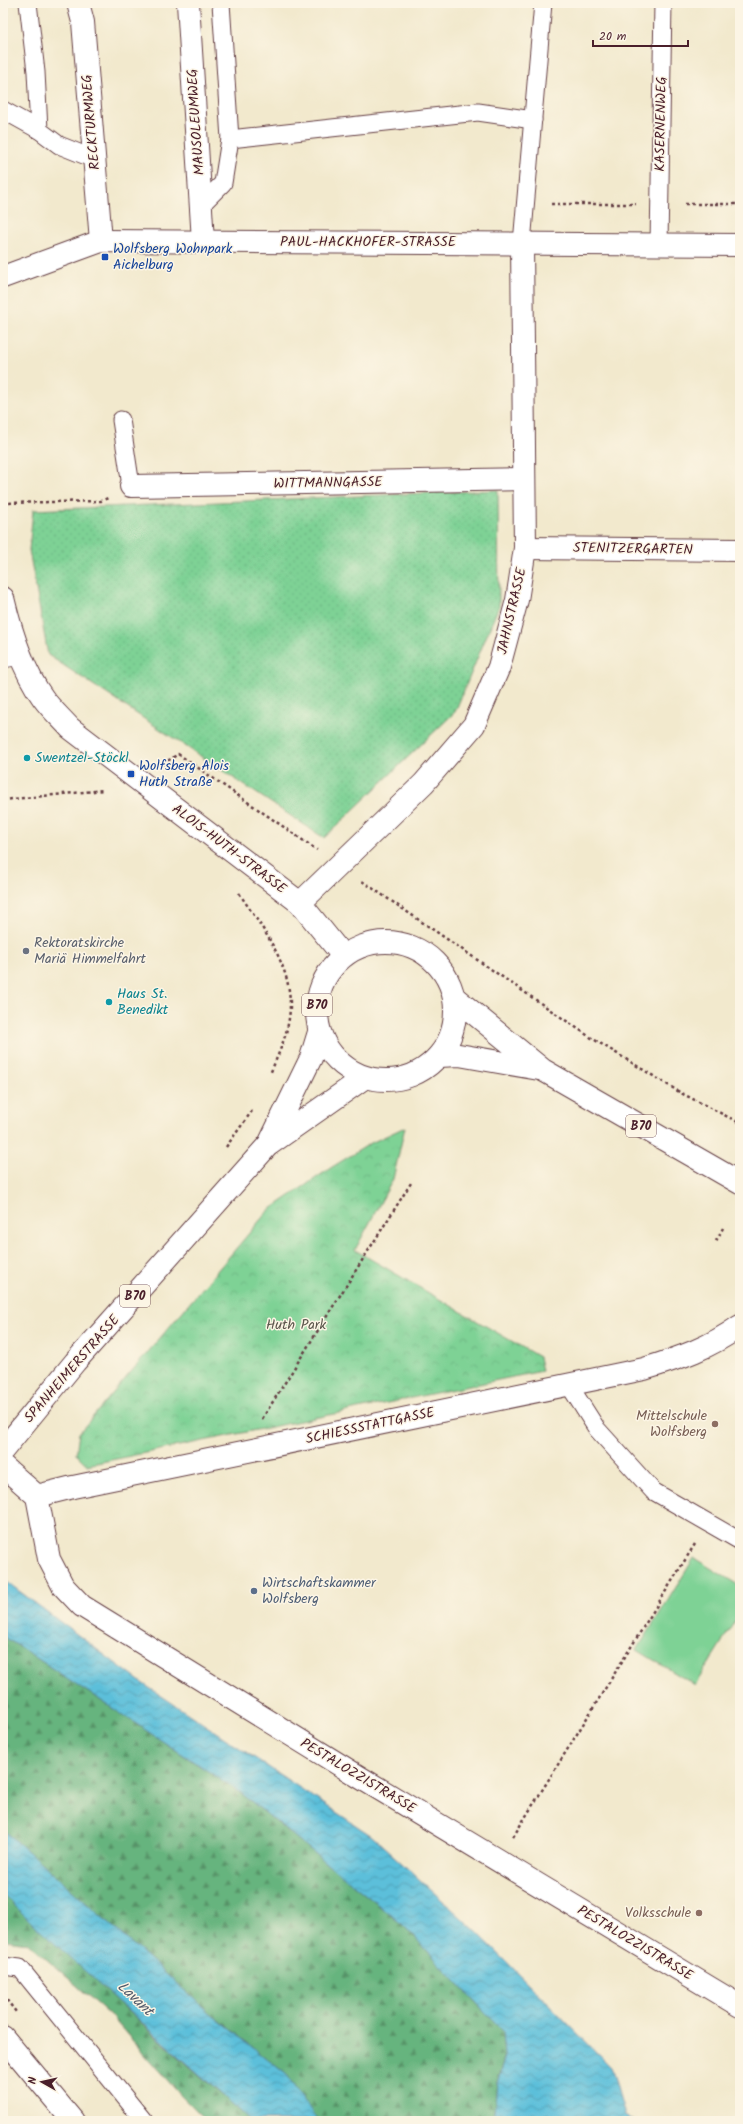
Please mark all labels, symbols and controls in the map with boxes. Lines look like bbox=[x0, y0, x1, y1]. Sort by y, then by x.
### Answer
scale bar bbox=[593, 22, 688, 48]
text: 20 m bbox=[599, 27, 627, 46]
street label: MAUSOLEUMWEG bbox=[181, 68, 211, 176]
street label: RECKTURMWEG bbox=[76, 73, 106, 171]
street label: KASERNENWEG bbox=[649, 76, 673, 172]
street label: PAUL-HACKHOFER-STRASSE bbox=[280, 231, 457, 253]
place label: Wolfsberg Wohnpark Aichelburg bbox=[113, 238, 233, 276]
marker: Wolfsberg Wohnpark Aichelburg bbox=[100, 252, 110, 262]
street label: WITTMANNGASSE bbox=[273, 471, 383, 495]
street label: STENITZERGARTEN bbox=[573, 537, 694, 561]
street label: JAHNSTRASSE bbox=[491, 565, 533, 657]
place label: Swentzel-Stöckl bbox=[35, 747, 129, 769]
marker: Swentzel-Stöckl bbox=[22, 753, 32, 763]
place label: Wolfsberg Alois Huth Straße bbox=[139, 755, 229, 793]
marker: Wolfsberg Alois Huth Straße bbox=[126, 769, 136, 779]
street label: ALOIS-HUTH-STRASSE bbox=[167, 798, 292, 900]
place label: Rektoratskirche Mariä Himmelfahrt bbox=[34, 932, 146, 970]
marker: Rektoratskirche Mariä Himmelfahrt bbox=[21, 946, 31, 956]
place label: Haus St. Benedikt bbox=[117, 983, 169, 1021]
road number: B70 bbox=[302, 994, 332, 1016]
marker: Haus St. Benedikt bbox=[104, 997, 114, 1007]
road number: B70 bbox=[626, 1115, 656, 1137]
road number: B70 bbox=[120, 1285, 150, 1307]
street label: SPANHEIMERSTRASSE bbox=[19, 1309, 126, 1428]
park label: Huth Park bbox=[266, 1314, 326, 1336]
street label: SCHIESSSTATTGASSE bbox=[304, 1401, 437, 1450]
place label: Mittelschule Wolfsberg bbox=[636, 1405, 708, 1443]
marker: Mittelschule Wolfsberg bbox=[710, 1419, 720, 1429]
place label: Wirtschaftskammer Wolfsberg bbox=[262, 1572, 377, 1610]
marker: Wirtschaftskammer Wolfsberg bbox=[249, 1586, 259, 1596]
street label: PESTALOZZISTRASSE bbox=[296, 1733, 421, 1820]
street label: PESTALOZZISTRASSE bbox=[573, 1900, 698, 1987]
place label: Volksschule bbox=[625, 1902, 692, 1924]
marker: Volksschule bbox=[694, 1908, 704, 1918]
water label: Lavant bbox=[111, 1976, 160, 2024]
north arrow bbox=[22, 2062, 62, 2102]
text: N bbox=[24, 2076, 42, 2085]

